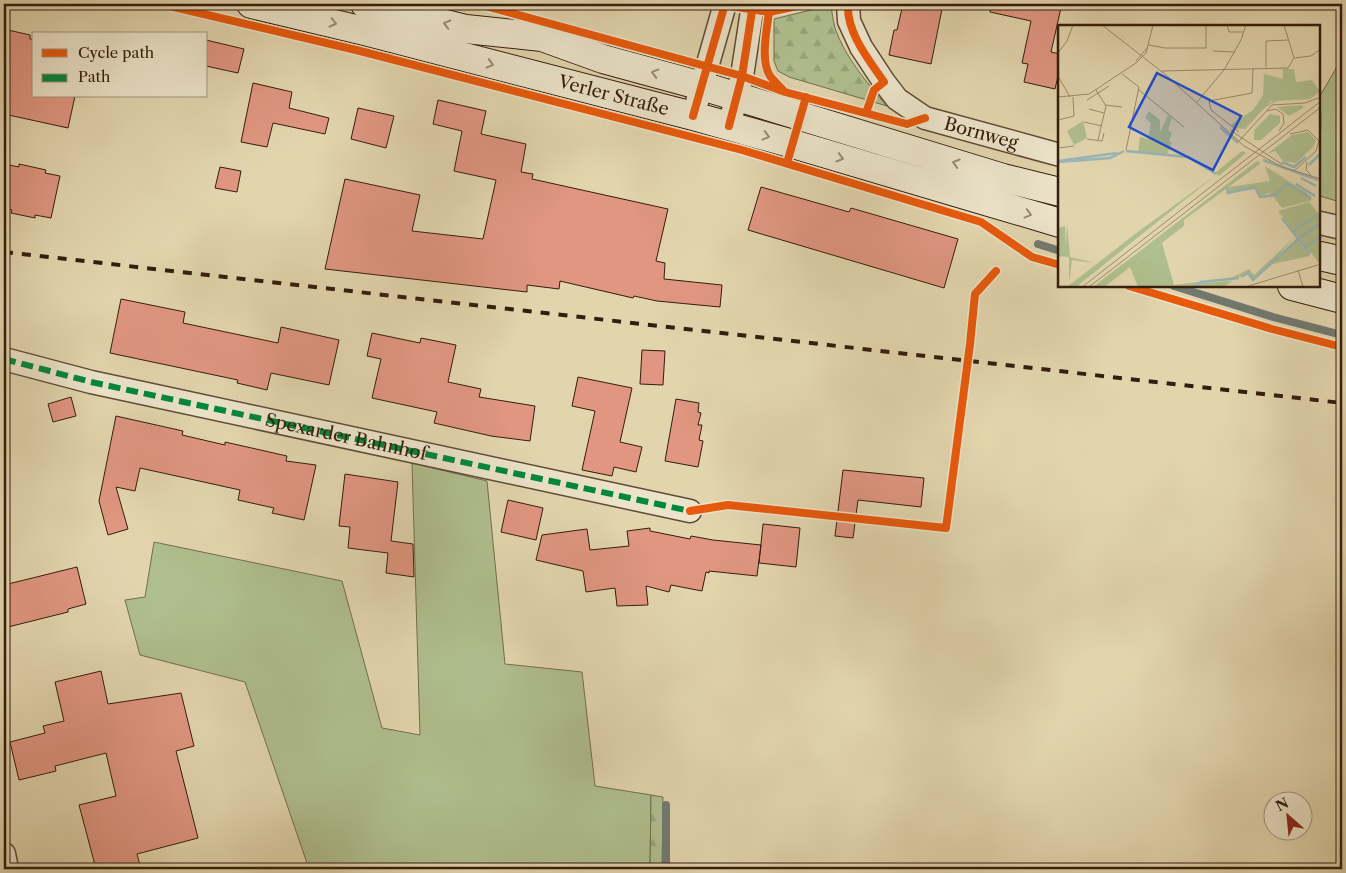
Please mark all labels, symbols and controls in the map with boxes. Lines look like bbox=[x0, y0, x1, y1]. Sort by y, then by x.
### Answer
one-way arrow bbox=[328, 17, 337, 28]
one-way arrow bbox=[442, 19, 451, 30]
inset map bbox=[1058, 25, 1321, 288]
legend bbox=[32, 32, 208, 98]
text: Cycle path bbox=[78, 43, 155, 62]
one-way arrow bbox=[486, 58, 494, 68]
text: Path bbox=[78, 67, 111, 86]
one-way arrow bbox=[651, 68, 660, 79]
street label: Verler Straße bbox=[555, 70, 671, 120]
street label: Bornweg bbox=[942, 113, 1021, 154]
one-way arrow bbox=[761, 130, 770, 141]
one-way arrow bbox=[835, 152, 843, 162]
one-way arrow bbox=[953, 159, 961, 169]
one-way arrow bbox=[1023, 208, 1031, 218]
street label: Spexarder Bahnhof bbox=[263, 409, 432, 466]
north arrow bbox=[1264, 790, 1314, 840]
text: N bbox=[1273, 794, 1292, 815]

